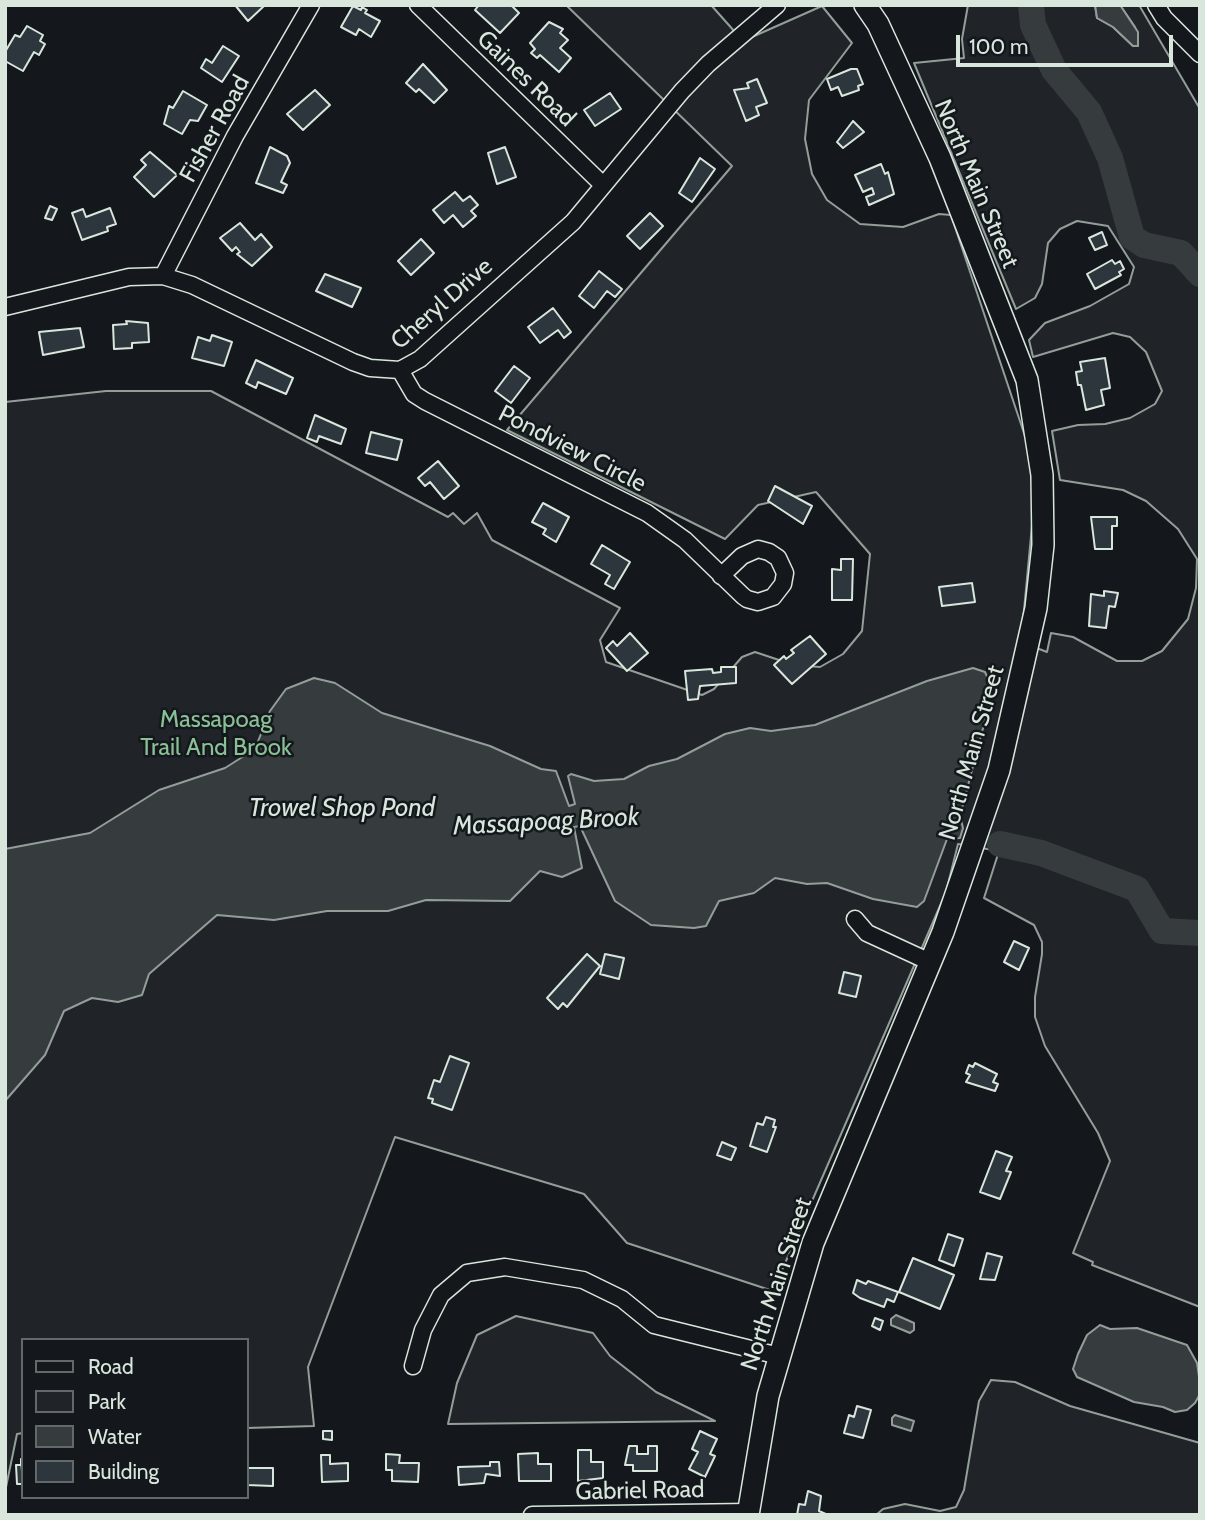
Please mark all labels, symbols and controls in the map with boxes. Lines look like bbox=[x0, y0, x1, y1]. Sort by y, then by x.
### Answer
scale bar bbox=[960, 21, 1177, 65]
street label: Gaines Road bbox=[471, 25, 581, 133]
text: 100 m bbox=[969, 34, 1028, 59]
street label: Fisher Road bbox=[174, 71, 256, 187]
street label: North Main Street bbox=[928, 95, 1024, 273]
street label: Cheryl Drive bbox=[386, 252, 498, 356]
street label: Pondview Circle bbox=[493, 399, 651, 499]
street label: North Main Street bbox=[933, 662, 1011, 844]
park label: Massapoag Trail And Brook bbox=[140, 706, 292, 762]
water label: Trowel Shop Pond bbox=[249, 792, 435, 824]
water label: Massapoag Brook bbox=[452, 802, 640, 842]
street label: North Main Street bbox=[735, 1194, 819, 1374]
legend bbox=[21, 1338, 248, 1499]
text: Road bbox=[88, 1354, 134, 1379]
text: Park bbox=[88, 1389, 126, 1414]
text: Water bbox=[88, 1424, 141, 1449]
text: Building bbox=[88, 1459, 159, 1484]
street label: Gabriel Road bbox=[575, 1475, 705, 1507]

